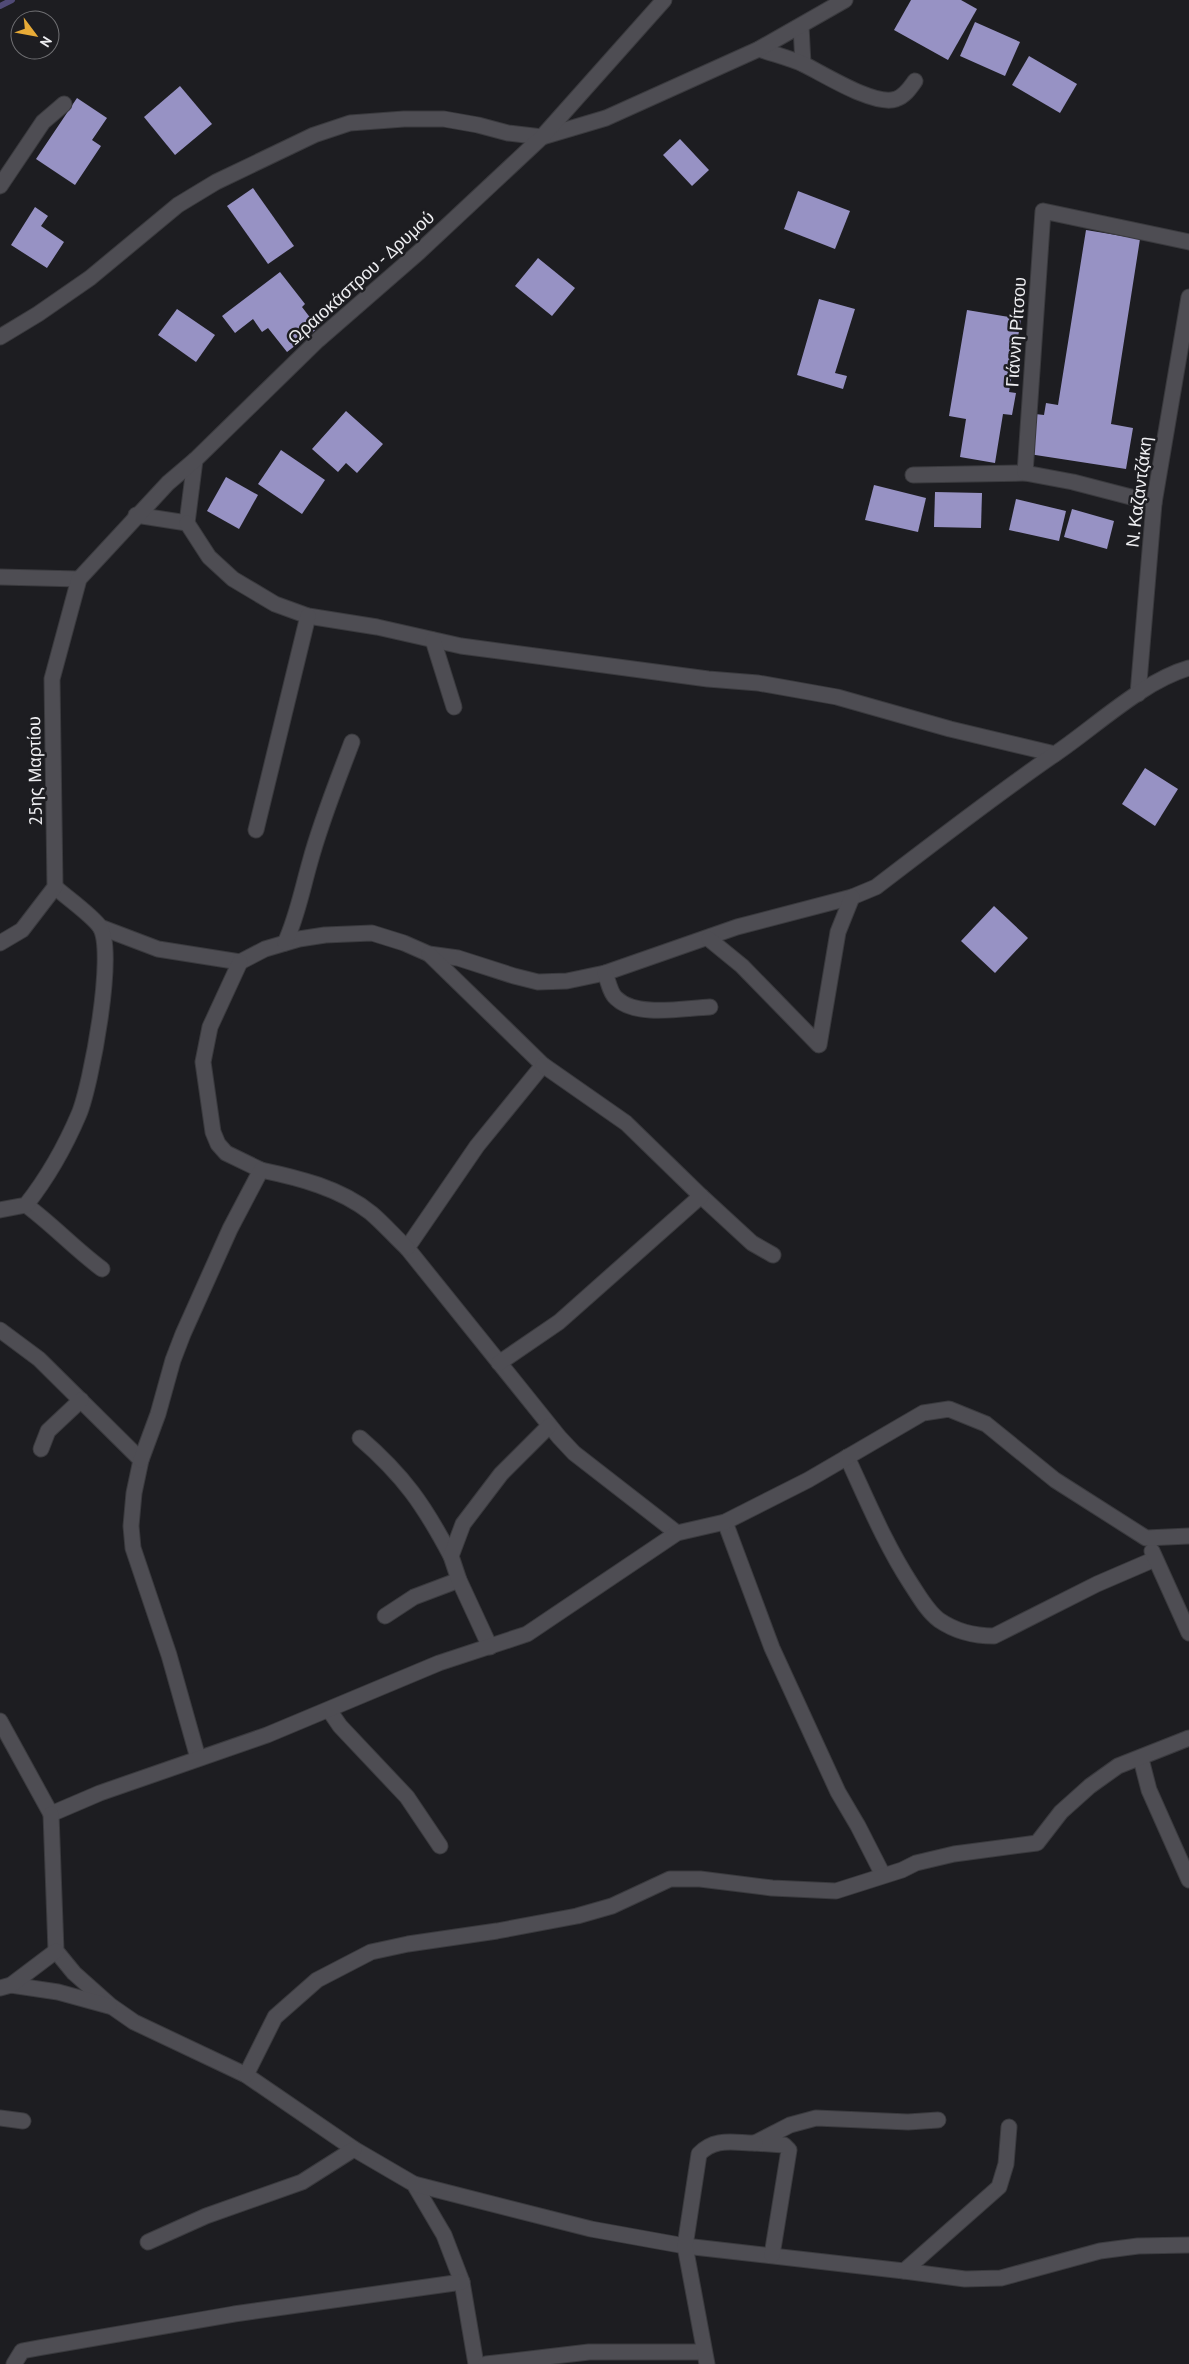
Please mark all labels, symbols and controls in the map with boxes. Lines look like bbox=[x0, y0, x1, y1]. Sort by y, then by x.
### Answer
north arrow bbox=[10, 10, 60, 60]
text: N bbox=[36, 33, 56, 51]
street label: Ωραιοκάστρου - Δρυμού bbox=[282, 206, 439, 350]
street label: Γιάννη Ρίτσου bbox=[1000, 276, 1031, 388]
street label: Ν. Καζαντζάκη bbox=[1120, 435, 1157, 549]
street label: 25ης Μαρτίου bbox=[22, 716, 47, 826]

